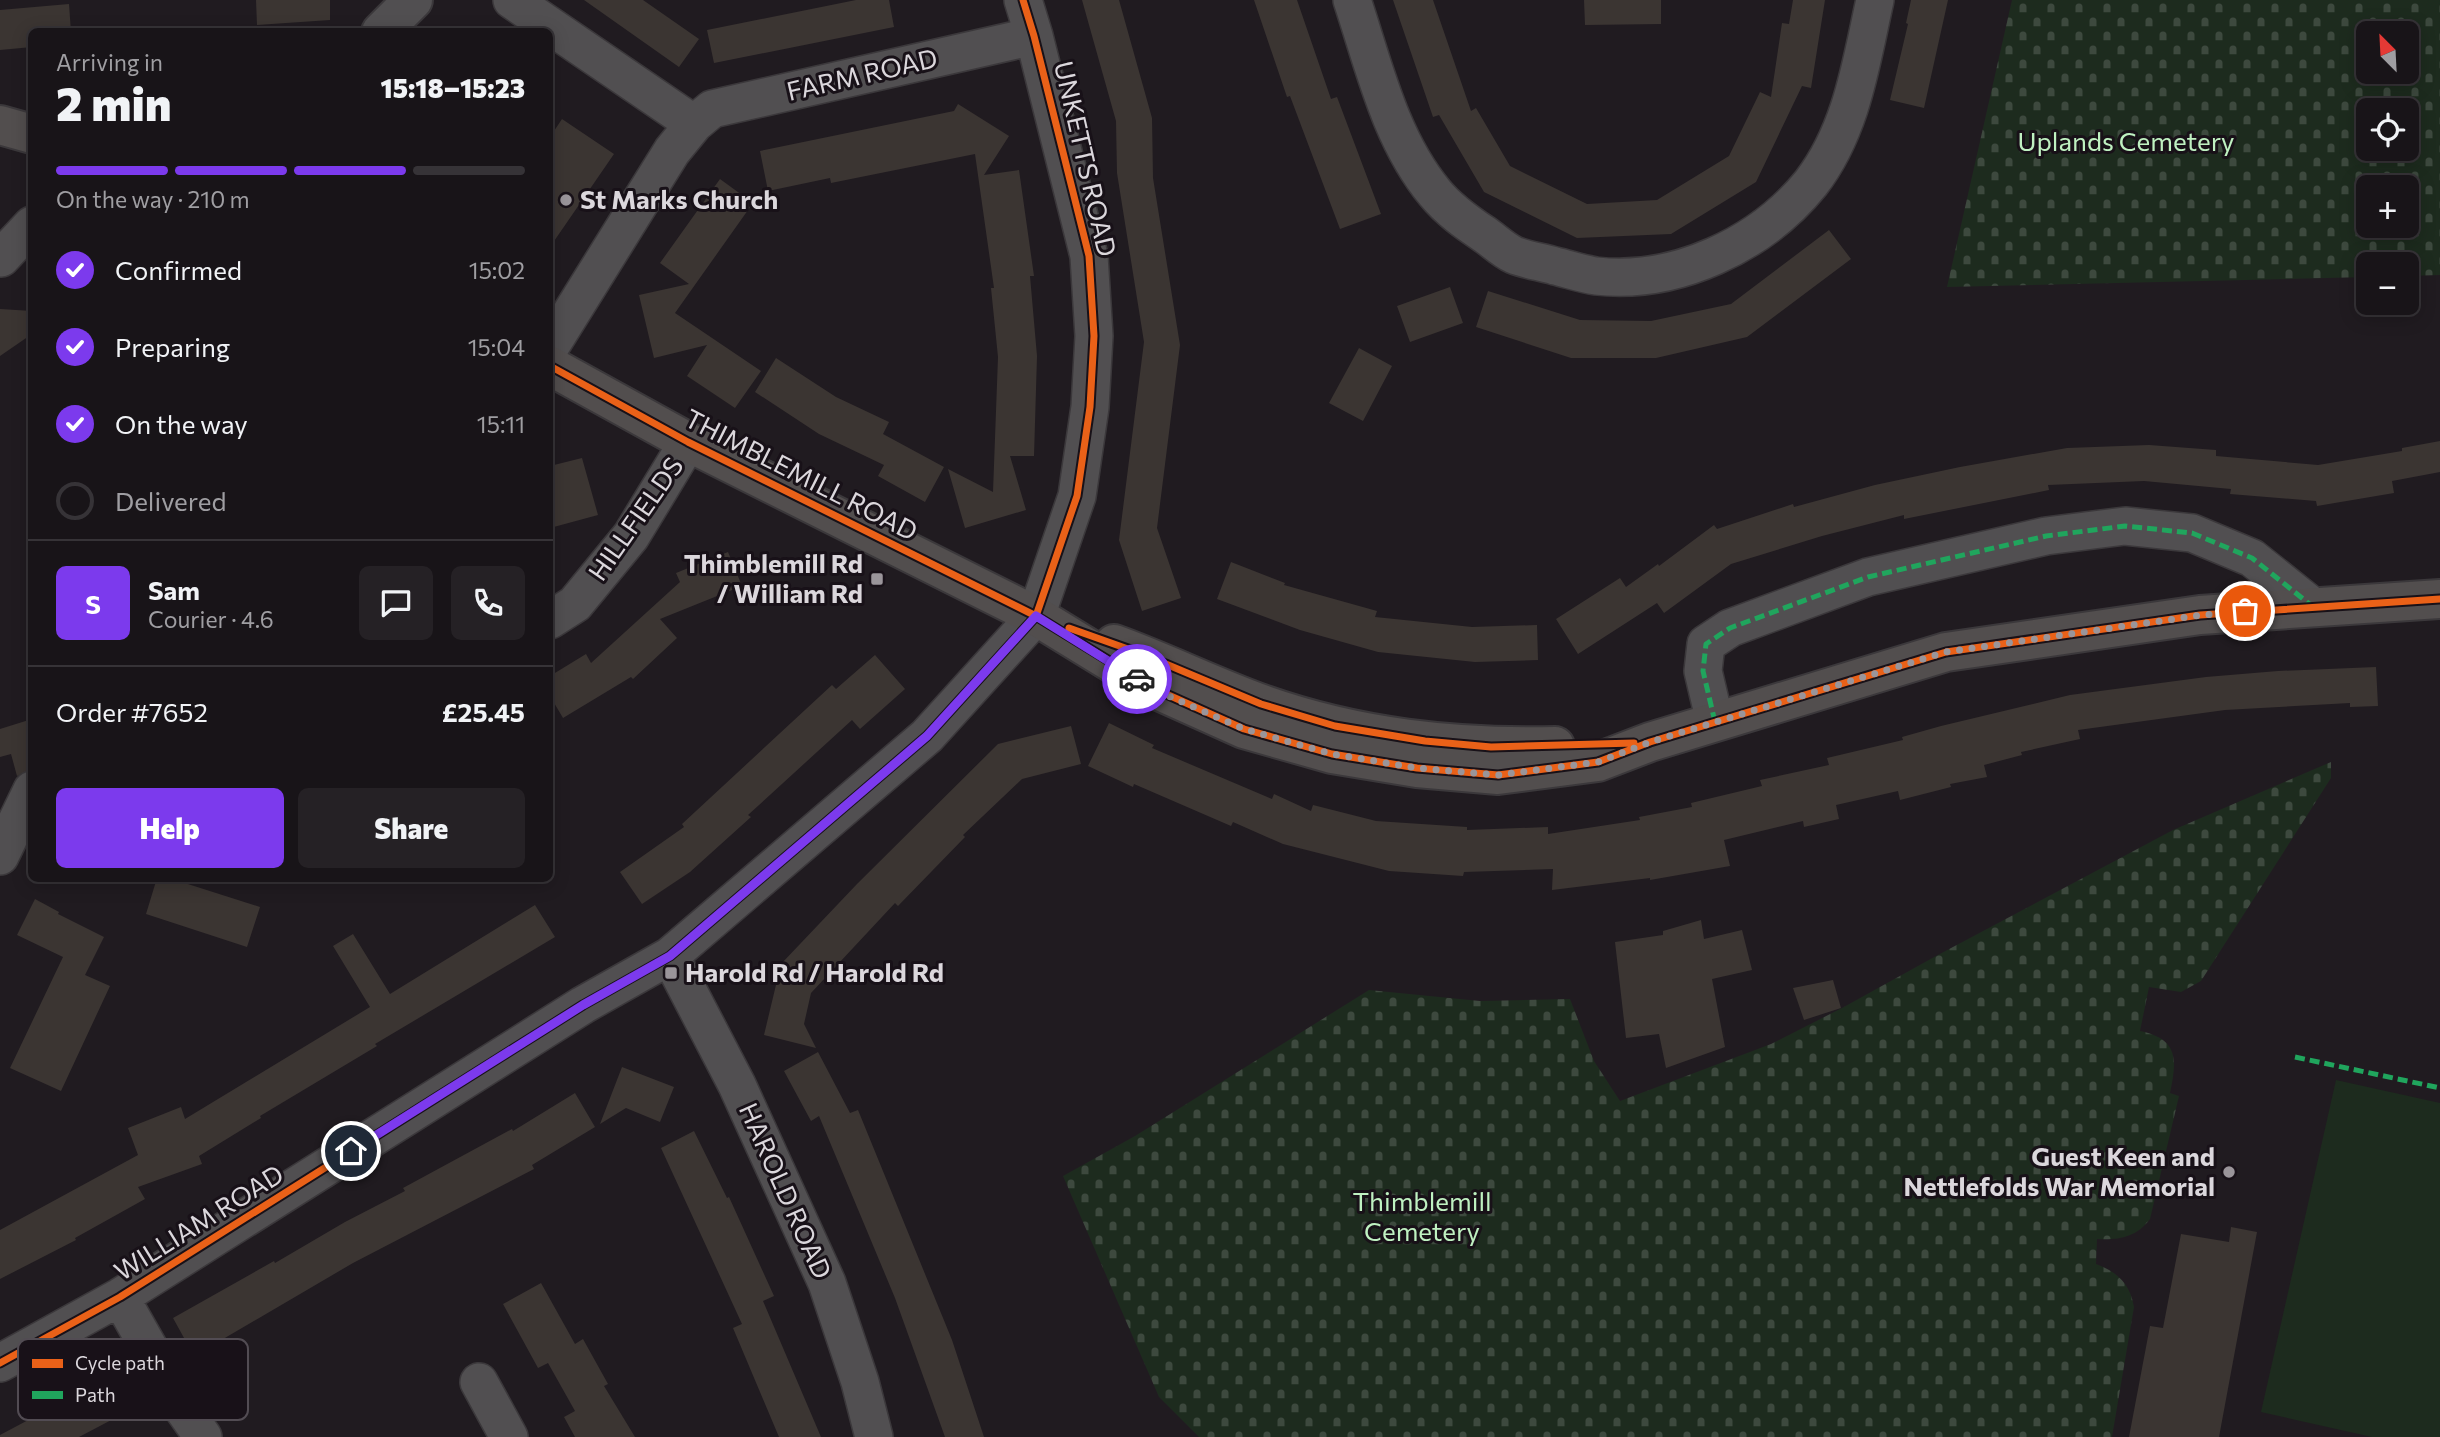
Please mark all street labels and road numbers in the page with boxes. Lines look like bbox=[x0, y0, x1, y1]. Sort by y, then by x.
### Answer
street label: FARM ROAD bbox=[783, 41, 940, 106]
street label: UNKETTS ROAD bbox=[1049, 58, 1124, 259]
street label: THIMBLEMILL ROAD bbox=[680, 402, 923, 546]
street label: HILLFIELDS bbox=[581, 451, 689, 586]
street label: HAROLD ROAD bbox=[734, 1098, 839, 1283]
street label: WILLIAM ROAD bbox=[108, 1157, 288, 1286]

